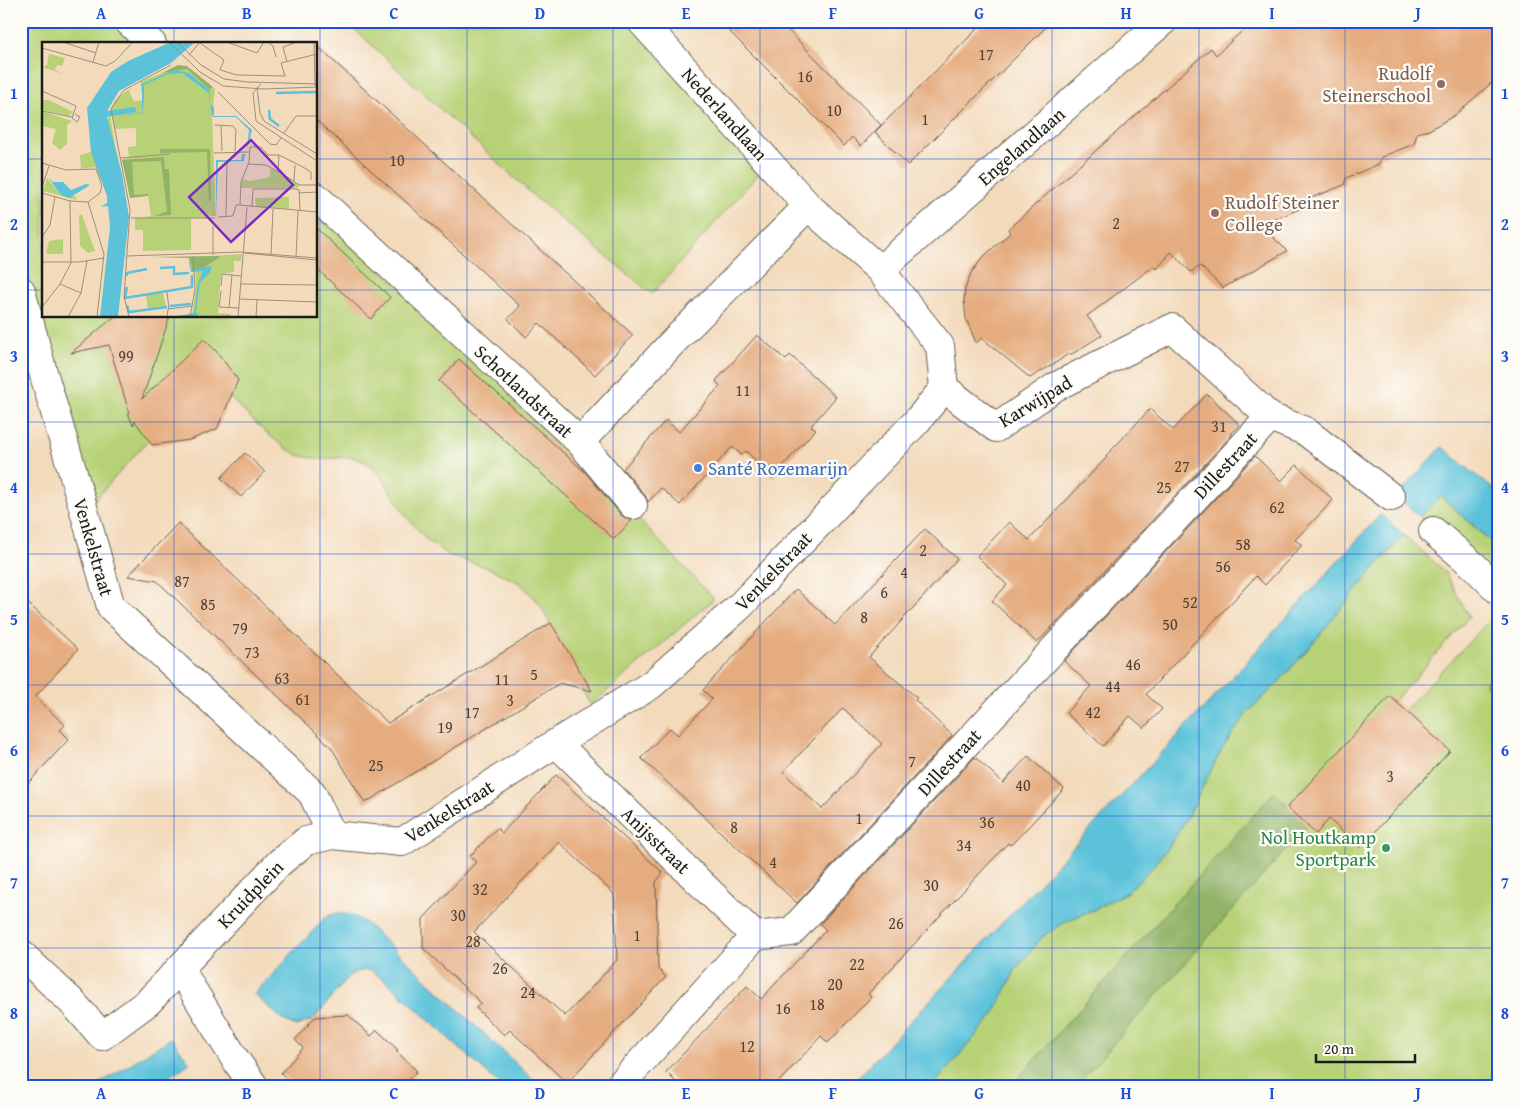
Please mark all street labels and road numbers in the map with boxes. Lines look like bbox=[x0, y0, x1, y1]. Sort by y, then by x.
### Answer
street label: Nederlandlaan bbox=[675, 61, 775, 167]
street label: Engelandlaan bbox=[971, 100, 1071, 192]
street label: Schotlandstraat bbox=[468, 338, 580, 444]
street label: Karwijpad bbox=[993, 368, 1078, 434]
street label: Dillestraat bbox=[1186, 425, 1264, 505]
street label: Venkelstraat bbox=[67, 495, 121, 600]
street label: Venkelstraat bbox=[728, 525, 818, 617]
street label: Dillestraat bbox=[910, 722, 988, 802]
street label: Venkelstraat bbox=[399, 772, 499, 850]
street label: Anijsstraat bbox=[615, 800, 697, 880]
street label: Kruidplein bbox=[210, 853, 290, 934]

